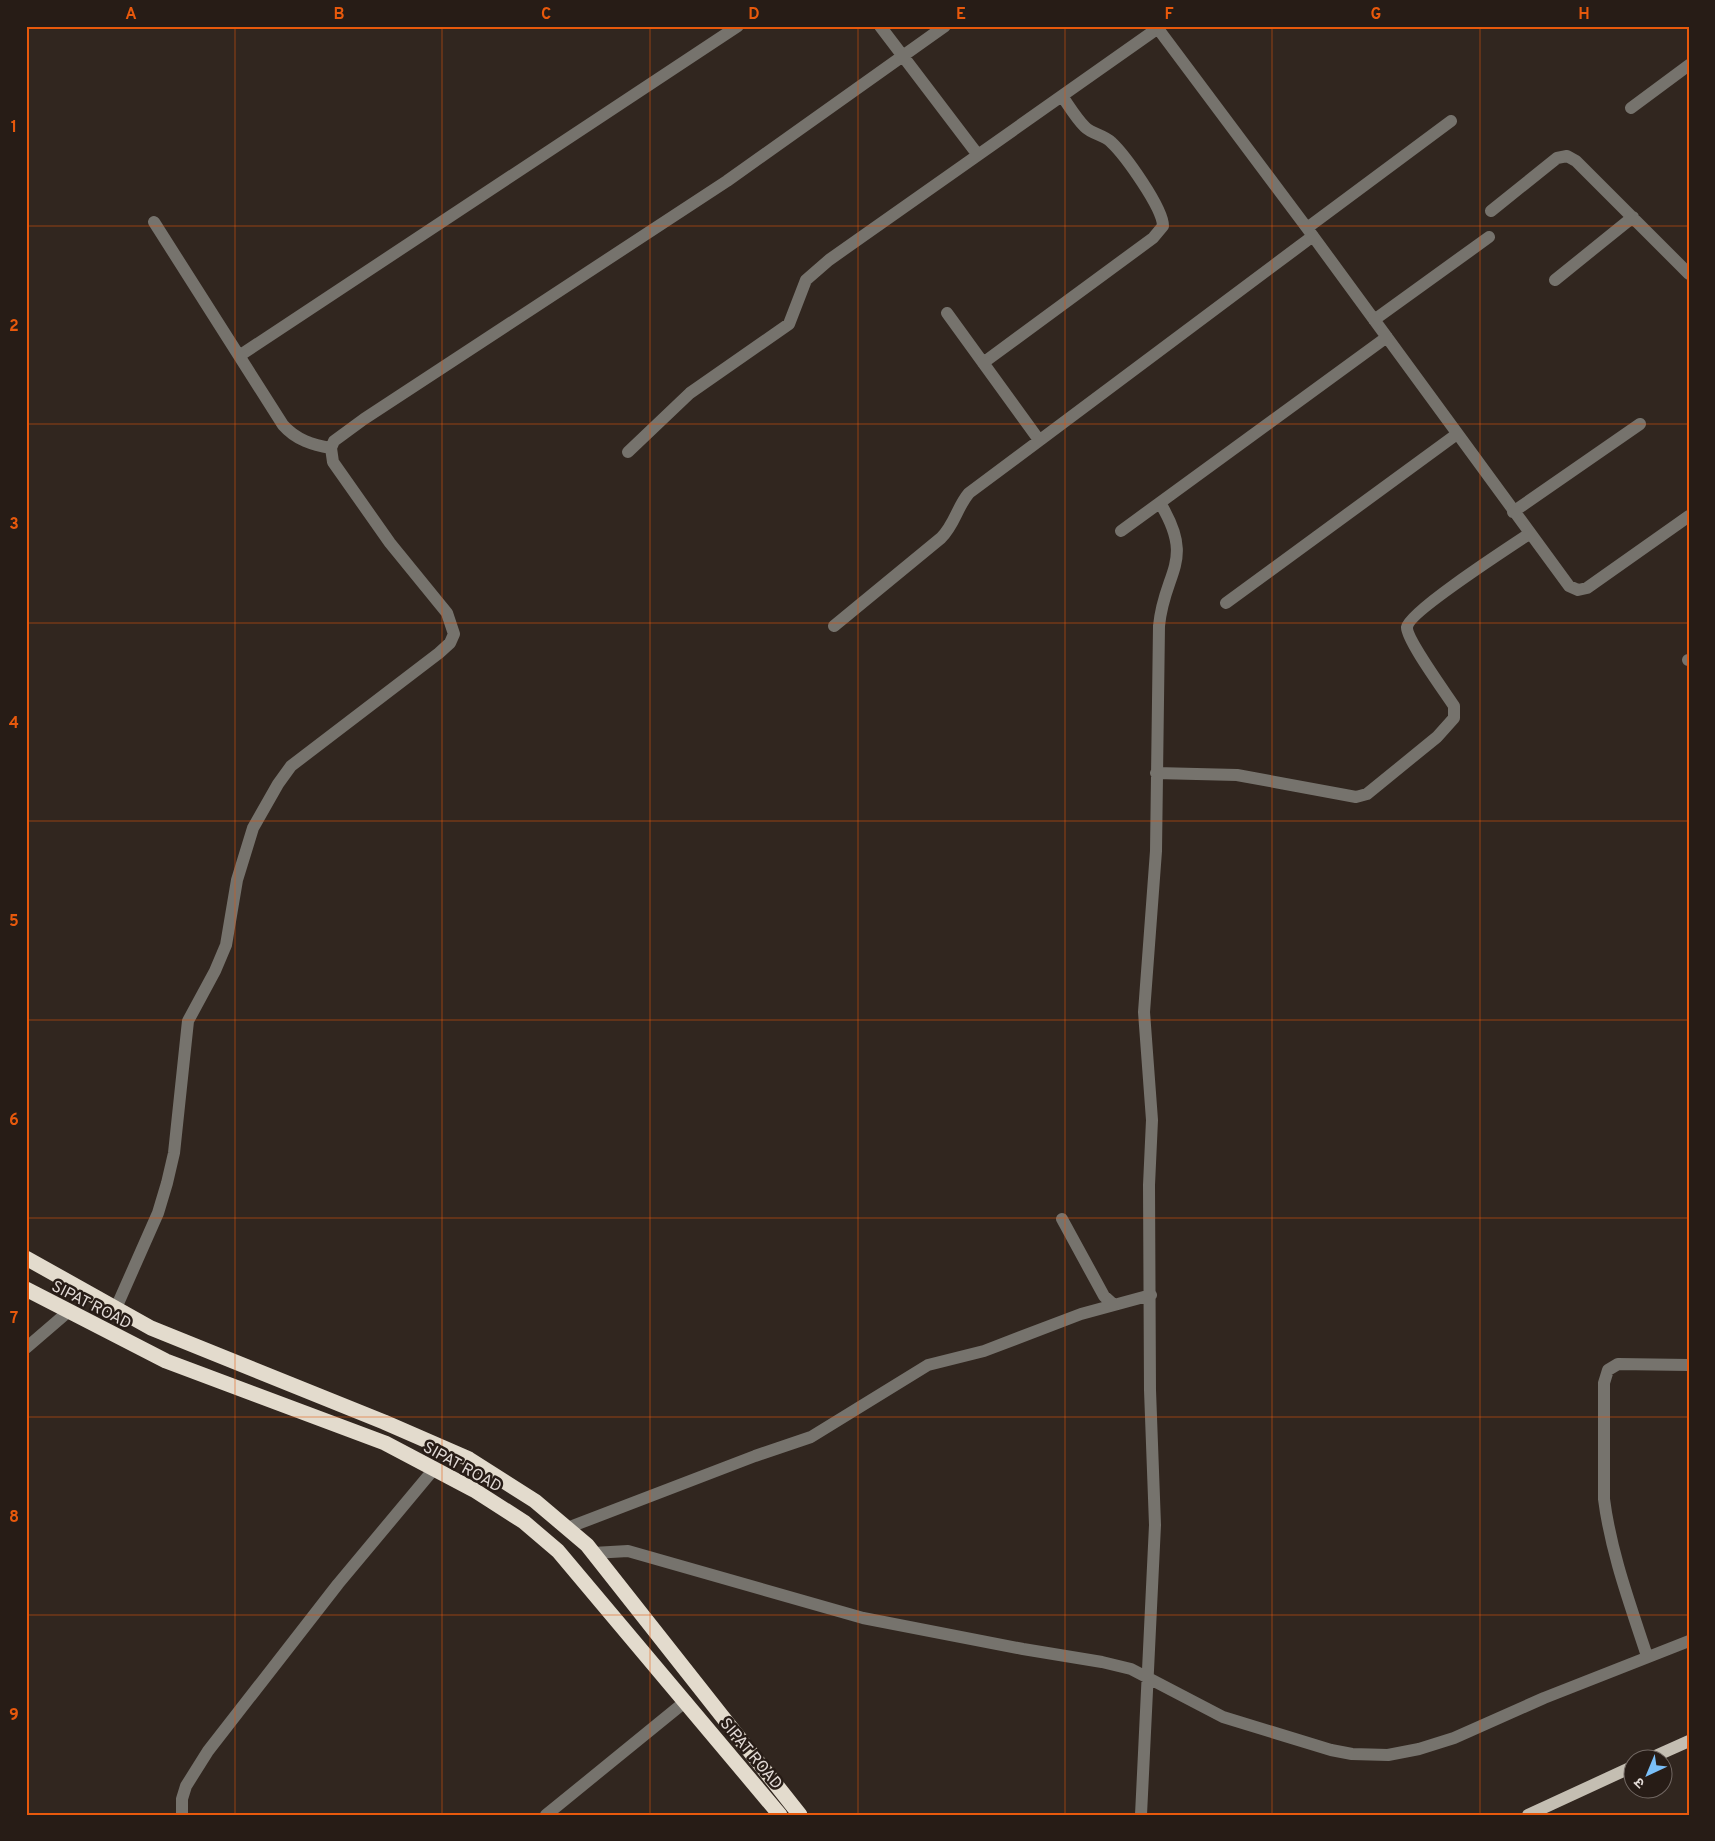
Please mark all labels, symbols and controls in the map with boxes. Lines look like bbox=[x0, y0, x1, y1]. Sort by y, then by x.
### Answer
text: A bbox=[125, 5, 137, 25]
text: B bbox=[333, 5, 345, 25]
text: C bbox=[541, 5, 551, 25]
text: D bbox=[748, 5, 760, 25]
text: E bbox=[956, 5, 966, 25]
text: F bbox=[1164, 5, 1174, 25]
text: G bbox=[1371, 5, 1381, 25]
text: H bbox=[1578, 5, 1590, 25]
text: 1 bbox=[11, 118, 17, 138]
text: 2 bbox=[9, 317, 19, 337]
text: 3 bbox=[9, 515, 19, 535]
text: 4 bbox=[9, 714, 19, 734]
text: 5 bbox=[9, 912, 19, 932]
text: 6 bbox=[9, 1111, 19, 1131]
street label: SIPAT ROAD bbox=[48, 1277, 134, 1334]
text: 7 bbox=[10, 1309, 18, 1329]
street label: SIPAT ROAD bbox=[419, 1438, 505, 1498]
text: 8 bbox=[9, 1508, 19, 1528]
text: 9 bbox=[9, 1706, 19, 1726]
street label: SIPAT ROAD bbox=[715, 1715, 786, 1794]
north arrow bbox=[1622, 1748, 1672, 1798]
text: उ bbox=[1631, 1773, 1649, 1791]

